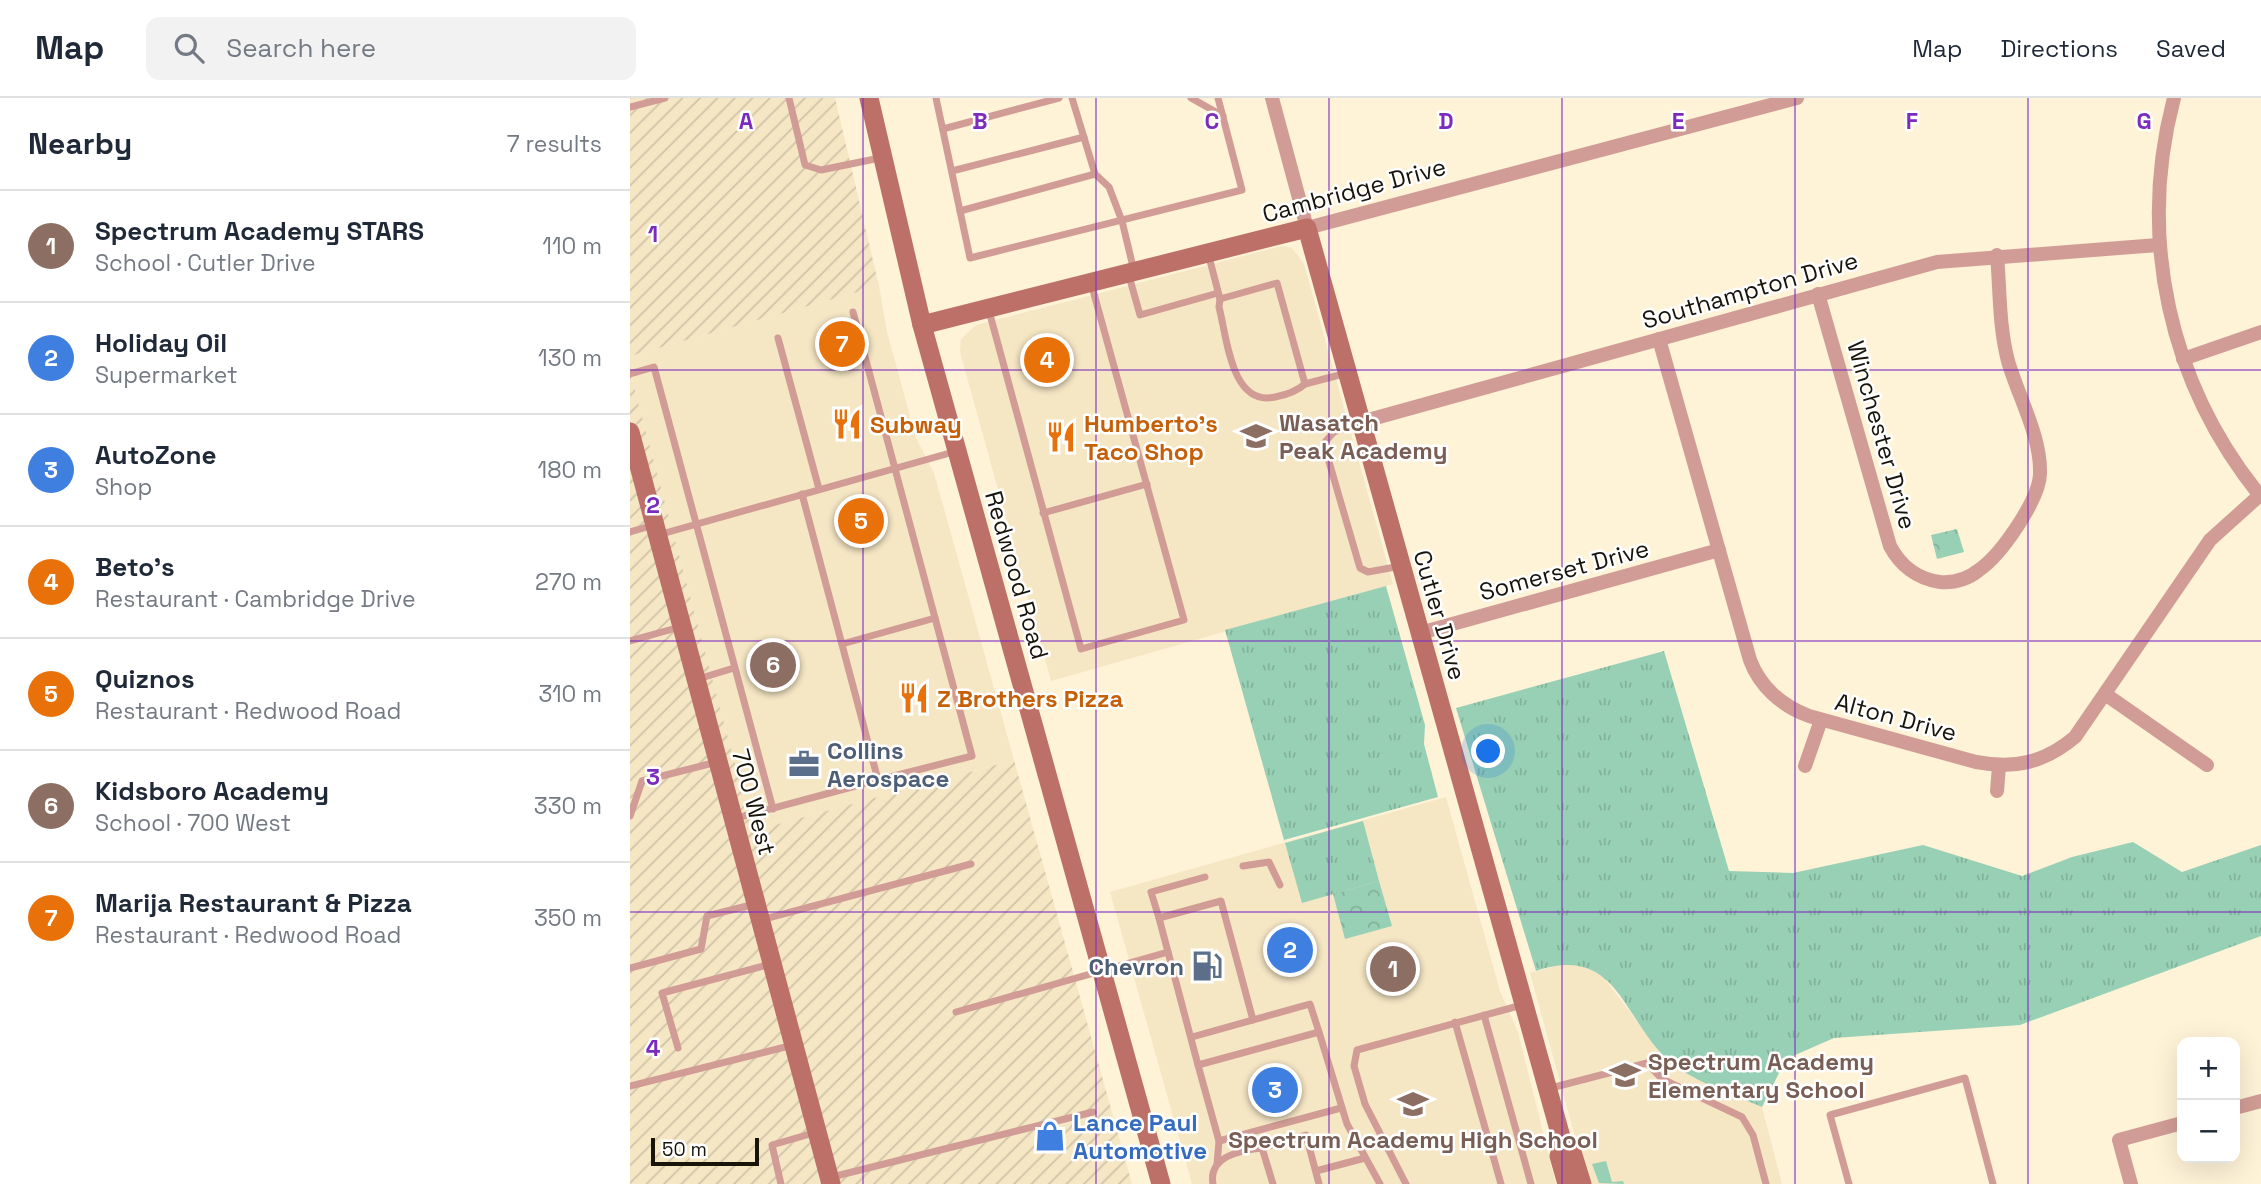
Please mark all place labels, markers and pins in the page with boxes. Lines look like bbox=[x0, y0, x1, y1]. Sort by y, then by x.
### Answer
pin: 7 bbox=[819, 318, 865, 370]
pin: 4 bbox=[1024, 334, 1070, 386]
restaurant icon: Subway bbox=[830, 407, 864, 441]
place label: Wasatch Peak Academy bbox=[1279, 407, 1447, 466]
place label: Humberto's Taco Shop bbox=[1084, 408, 1218, 467]
place label: Subway bbox=[870, 409, 962, 440]
school or university icon: Wasatch Peak Academy bbox=[1239, 419, 1273, 453]
restaurant icon: Humberto's Taco Shop bbox=[1044, 420, 1078, 454]
pin: 5 bbox=[838, 495, 884, 547]
pin: 6 bbox=[750, 639, 796, 691]
restaurant icon: Z Brothers Pizza bbox=[897, 681, 931, 715]
place label: Z Brothers Pizza bbox=[937, 683, 1123, 714]
place label: Collins Aerospace bbox=[827, 735, 949, 794]
office icon: Collins Aerospace bbox=[787, 747, 821, 781]
pin: 2 bbox=[1267, 924, 1313, 976]
pin: 1 bbox=[1370, 943, 1416, 995]
fuel station icon: Chevron bbox=[1190, 949, 1224, 983]
place label: Chevron bbox=[1089, 951, 1184, 982]
place label: Spectrum Academy Elementary School bbox=[1648, 1046, 1874, 1105]
school or university icon: Spectrum Academy Elementary School bbox=[1608, 1058, 1642, 1092]
pin: 3 bbox=[1252, 1064, 1298, 1116]
school or university icon: Spectrum Academy High School bbox=[1396, 1087, 1430, 1121]
place label: Lance Paul Automotive bbox=[1073, 1107, 1207, 1166]
shop icon: Lance Paul Automotive bbox=[1033, 1119, 1067, 1153]
place label: Spectrum Academy High School bbox=[1228, 1124, 1598, 1155]

